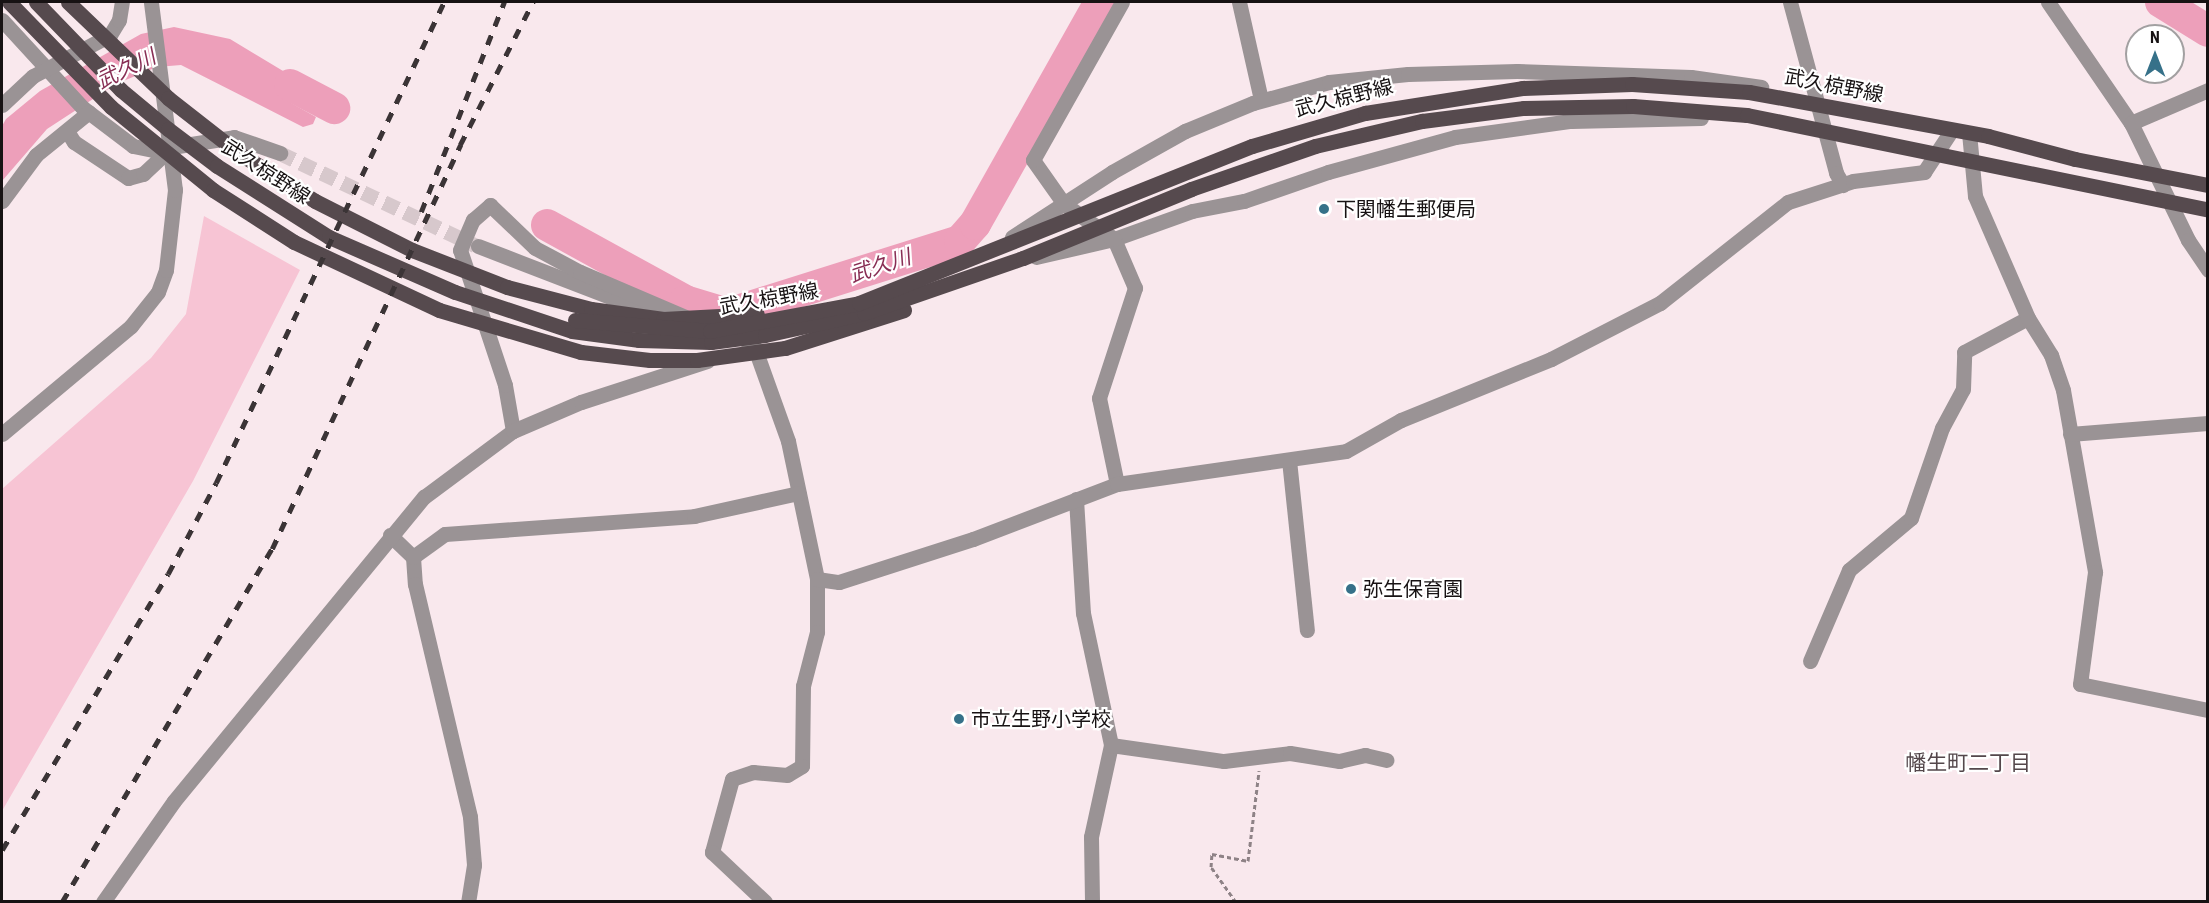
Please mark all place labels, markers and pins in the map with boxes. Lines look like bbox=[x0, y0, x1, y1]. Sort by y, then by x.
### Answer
place label: 下関幡生郵便局 bbox=[1336, 197, 1476, 221]
marker: 下関幡生郵便局 bbox=[1317, 202, 1331, 216]
place label: 弥生保育園 bbox=[1363, 577, 1463, 601]
marker: 弥生保育園 bbox=[1344, 582, 1358, 596]
place label: 市立生野小学校 bbox=[971, 707, 1111, 731]
marker: 市立生野小学校 bbox=[952, 712, 966, 726]

